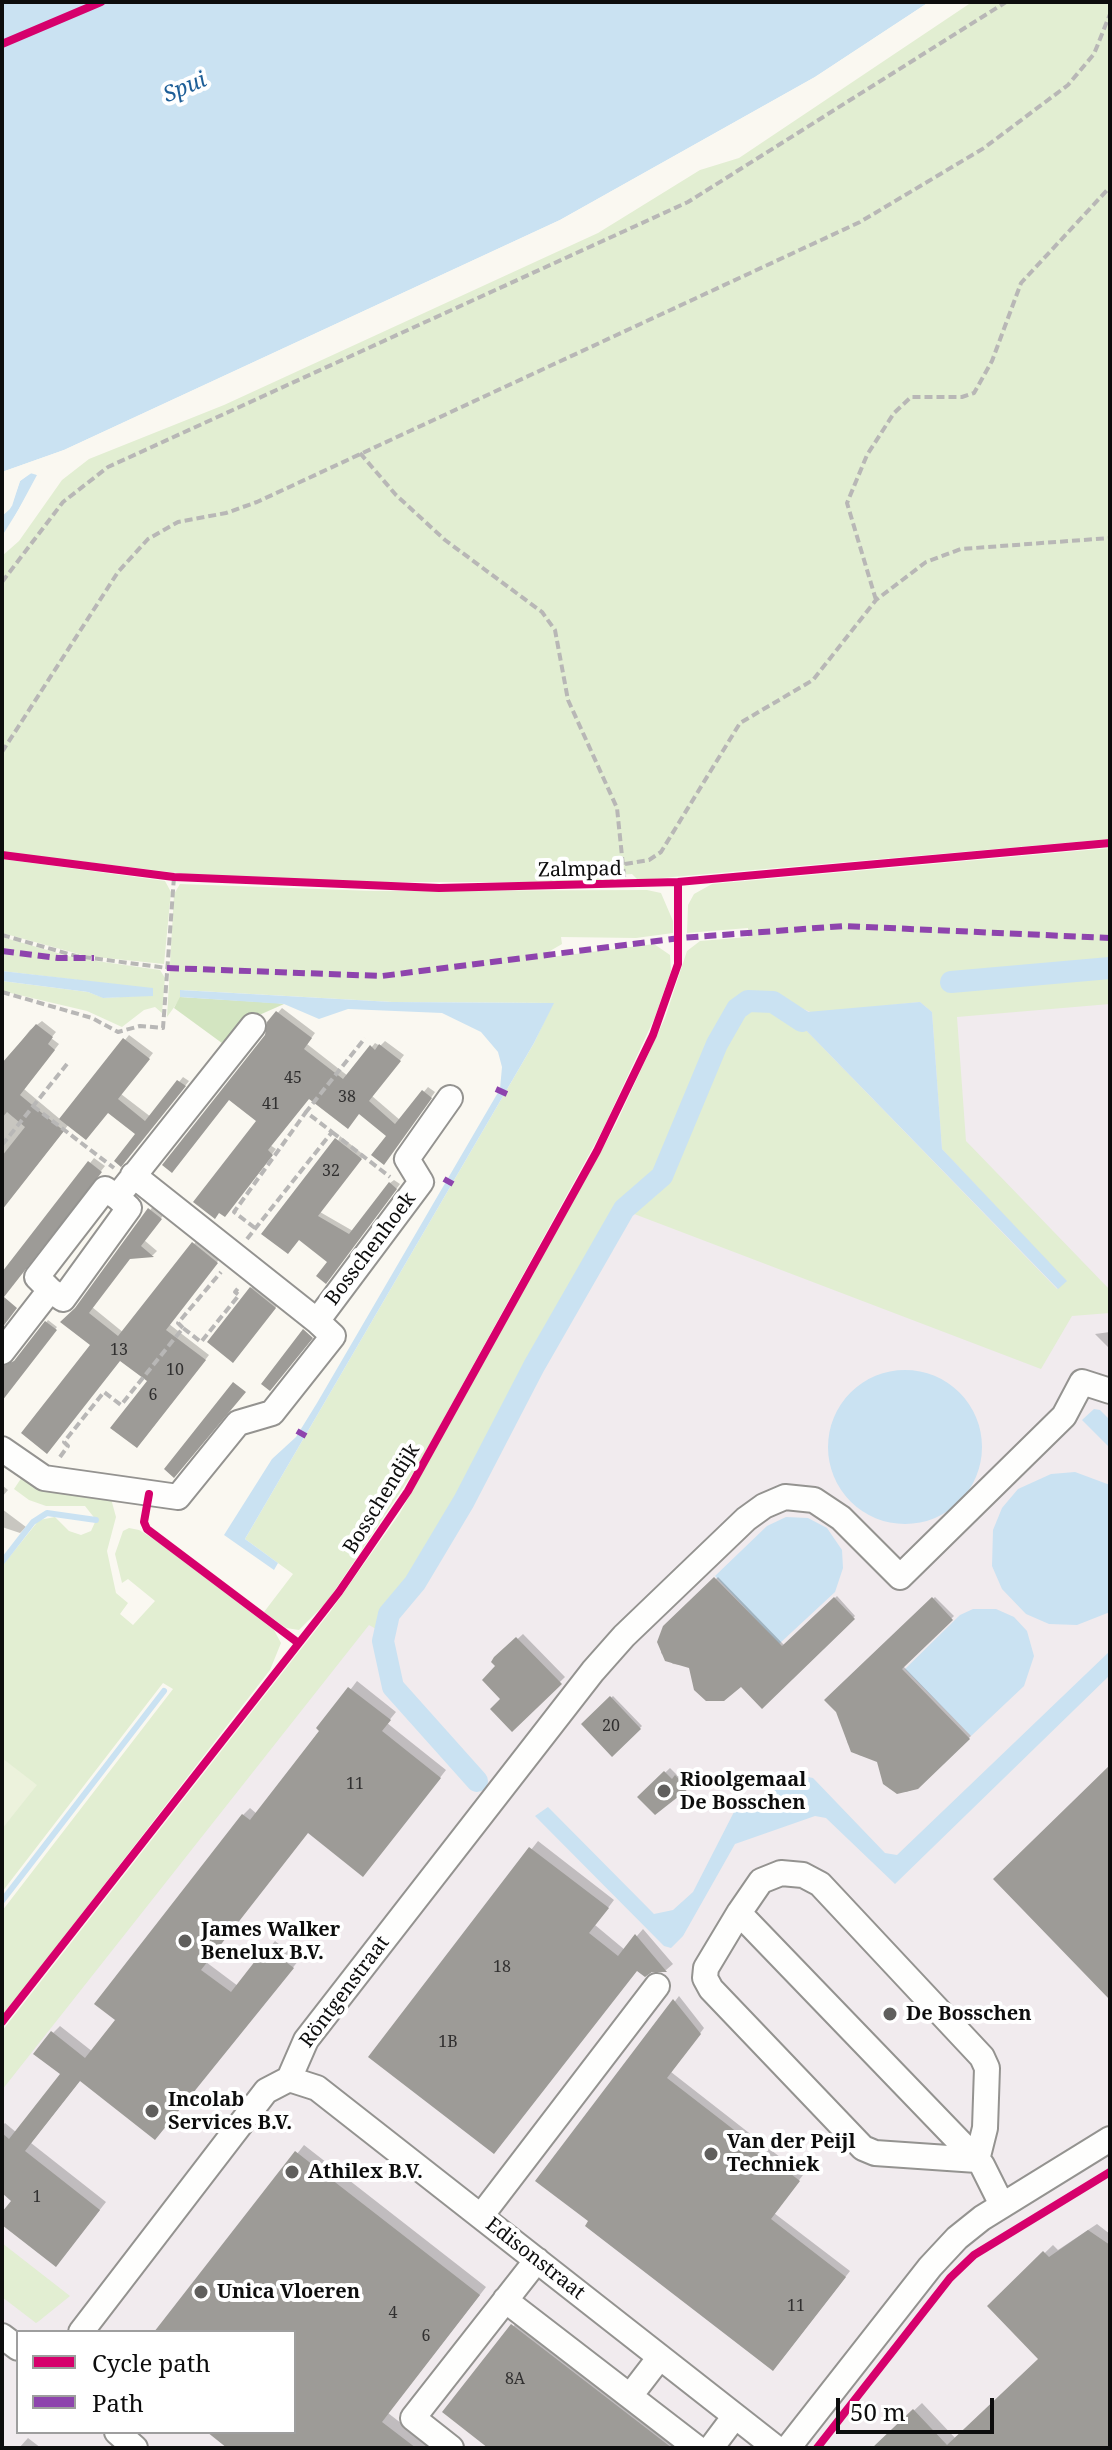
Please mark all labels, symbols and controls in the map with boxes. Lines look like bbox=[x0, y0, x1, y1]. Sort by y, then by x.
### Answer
water label: Spui bbox=[159, 67, 211, 109]
street label: Zalmpad bbox=[538, 857, 622, 883]
house number: 45 bbox=[284, 1068, 302, 1088]
house number: 38 bbox=[338, 1087, 356, 1107]
house number: 41 bbox=[262, 1094, 280, 1114]
house number: 32 bbox=[322, 1161, 340, 1181]
street label: Bosschenhoek bbox=[321, 1188, 421, 1310]
house number: 13 bbox=[110, 1340, 128, 1360]
house number: 10 bbox=[166, 1360, 184, 1380]
house number: 6 bbox=[149, 1385, 157, 1405]
street label: Bosschendijk bbox=[339, 1440, 425, 1558]
house number: 20 bbox=[602, 1716, 620, 1736]
place label: Rioolgemaal De Bosschen bbox=[680, 1768, 806, 1815]
house number: 11 bbox=[346, 1774, 364, 1794]
marker: Rioolgemaal De Bosschen bbox=[655, 1782, 673, 1800]
place label: James Walker Benelux B.V. bbox=[201, 1918, 340, 1965]
street label: Röntgenstraat bbox=[295, 1931, 395, 2053]
marker: James Walker Benelux B.V. bbox=[176, 1932, 194, 1950]
house number: 18 bbox=[493, 1957, 511, 1977]
place label: De Bosschen bbox=[906, 2002, 1032, 2026]
marker: De Bosschen bbox=[881, 2005, 899, 2023]
house number: 1B bbox=[438, 2032, 458, 2052]
place label: Incolab Services B.V. bbox=[168, 2088, 292, 2135]
marker: Incolab Services B.V. bbox=[143, 2102, 161, 2120]
place label: Van der Peijl Techniek bbox=[727, 2130, 856, 2177]
marker: Van der Peijl Techniek bbox=[702, 2145, 720, 2163]
place label: Athilex B.V. bbox=[308, 2160, 423, 2184]
marker: Athilex B.V. bbox=[283, 2163, 301, 2181]
house number: 1 bbox=[33, 2187, 41, 2207]
street label: Edisonstraat bbox=[481, 2213, 589, 2305]
place label: Unica Vloeren bbox=[217, 2280, 360, 2304]
marker: Unica Vloeren bbox=[192, 2283, 210, 2301]
house number: 11 bbox=[787, 2296, 805, 2316]
house number: 4 bbox=[389, 2303, 397, 2323]
house number: 6 bbox=[422, 2326, 430, 2346]
legend bbox=[16, 2330, 296, 2434]
text: Cycle path bbox=[92, 2346, 211, 2379]
house number: 8A bbox=[505, 2369, 525, 2389]
scale bar bbox=[840, 2382, 998, 2432]
text: Path bbox=[92, 2386, 144, 2419]
text: 50 m bbox=[850, 2395, 906, 2428]

